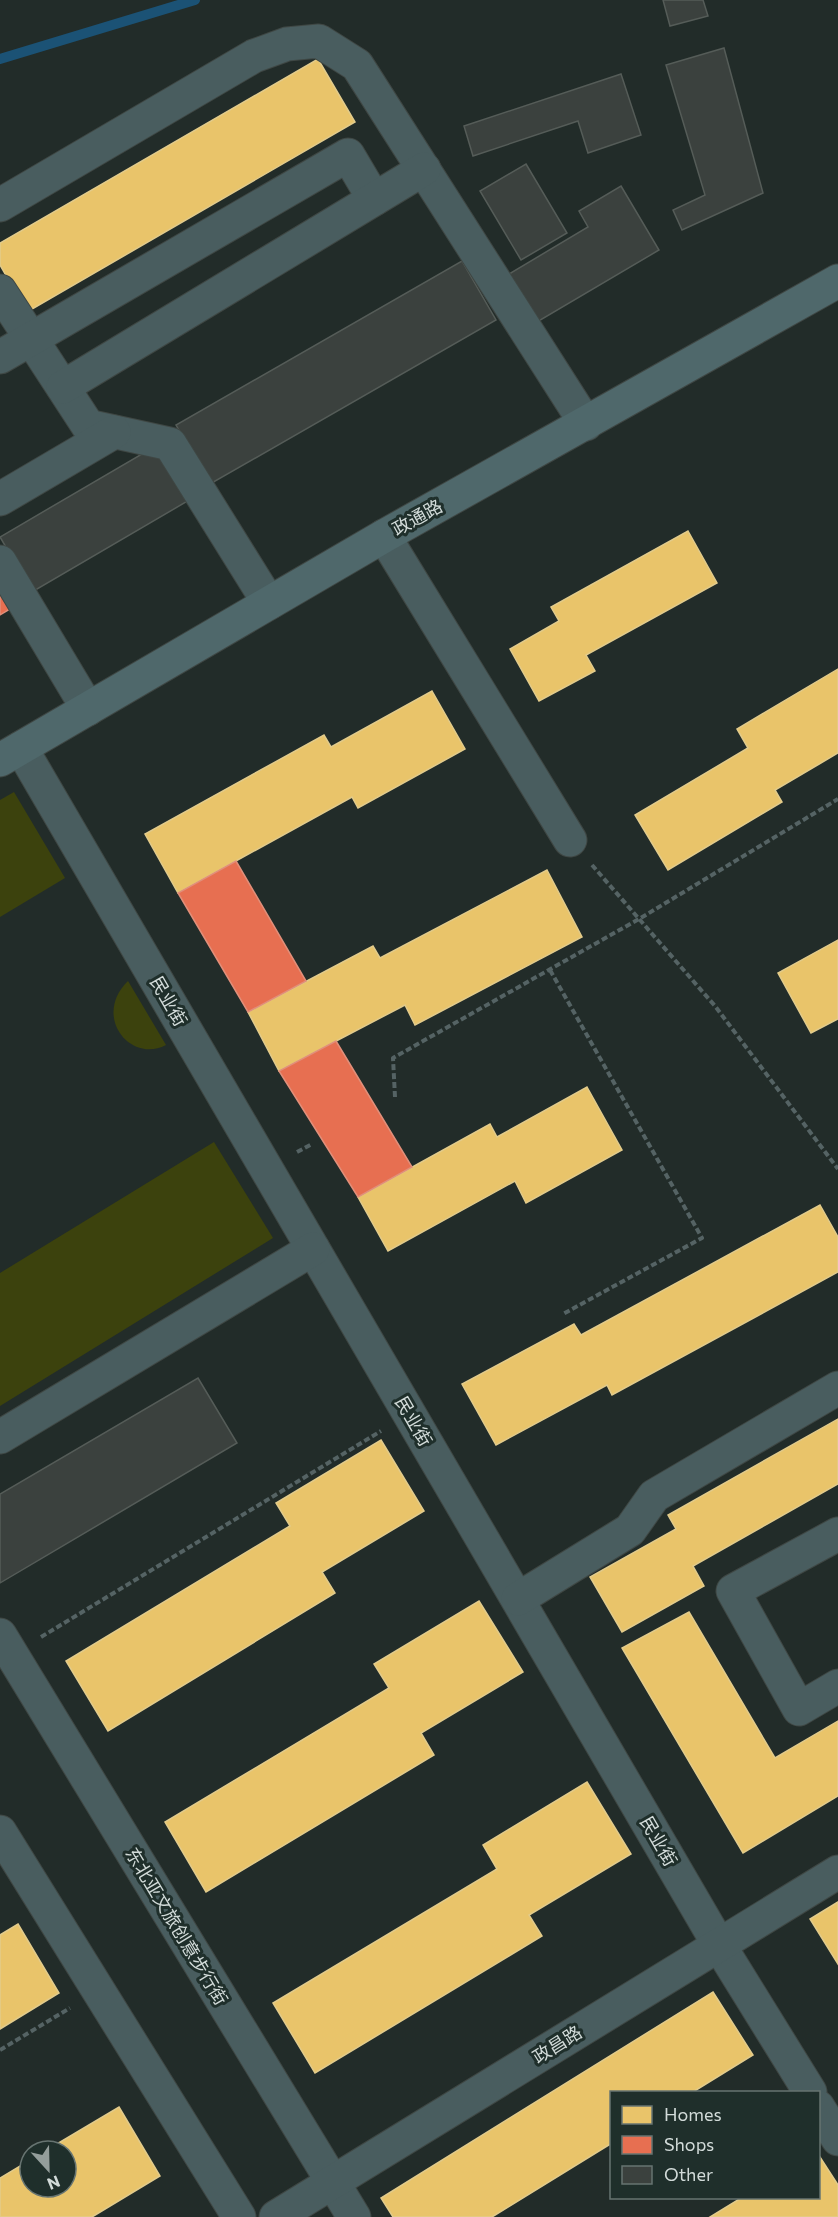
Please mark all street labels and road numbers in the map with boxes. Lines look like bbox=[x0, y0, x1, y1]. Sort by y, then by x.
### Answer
street label: 政通路 bbox=[388, 494, 446, 540]
street label: 民业街 bbox=[146, 972, 192, 1030]
street label: 民业街 bbox=[391, 1392, 437, 1450]
street label: 民业街 bbox=[636, 1812, 682, 1870]
street label: 东北亚文旅创意步行街 bbox=[121, 1843, 233, 2009]
street label: 政昌路 bbox=[528, 2020, 586, 2068]

